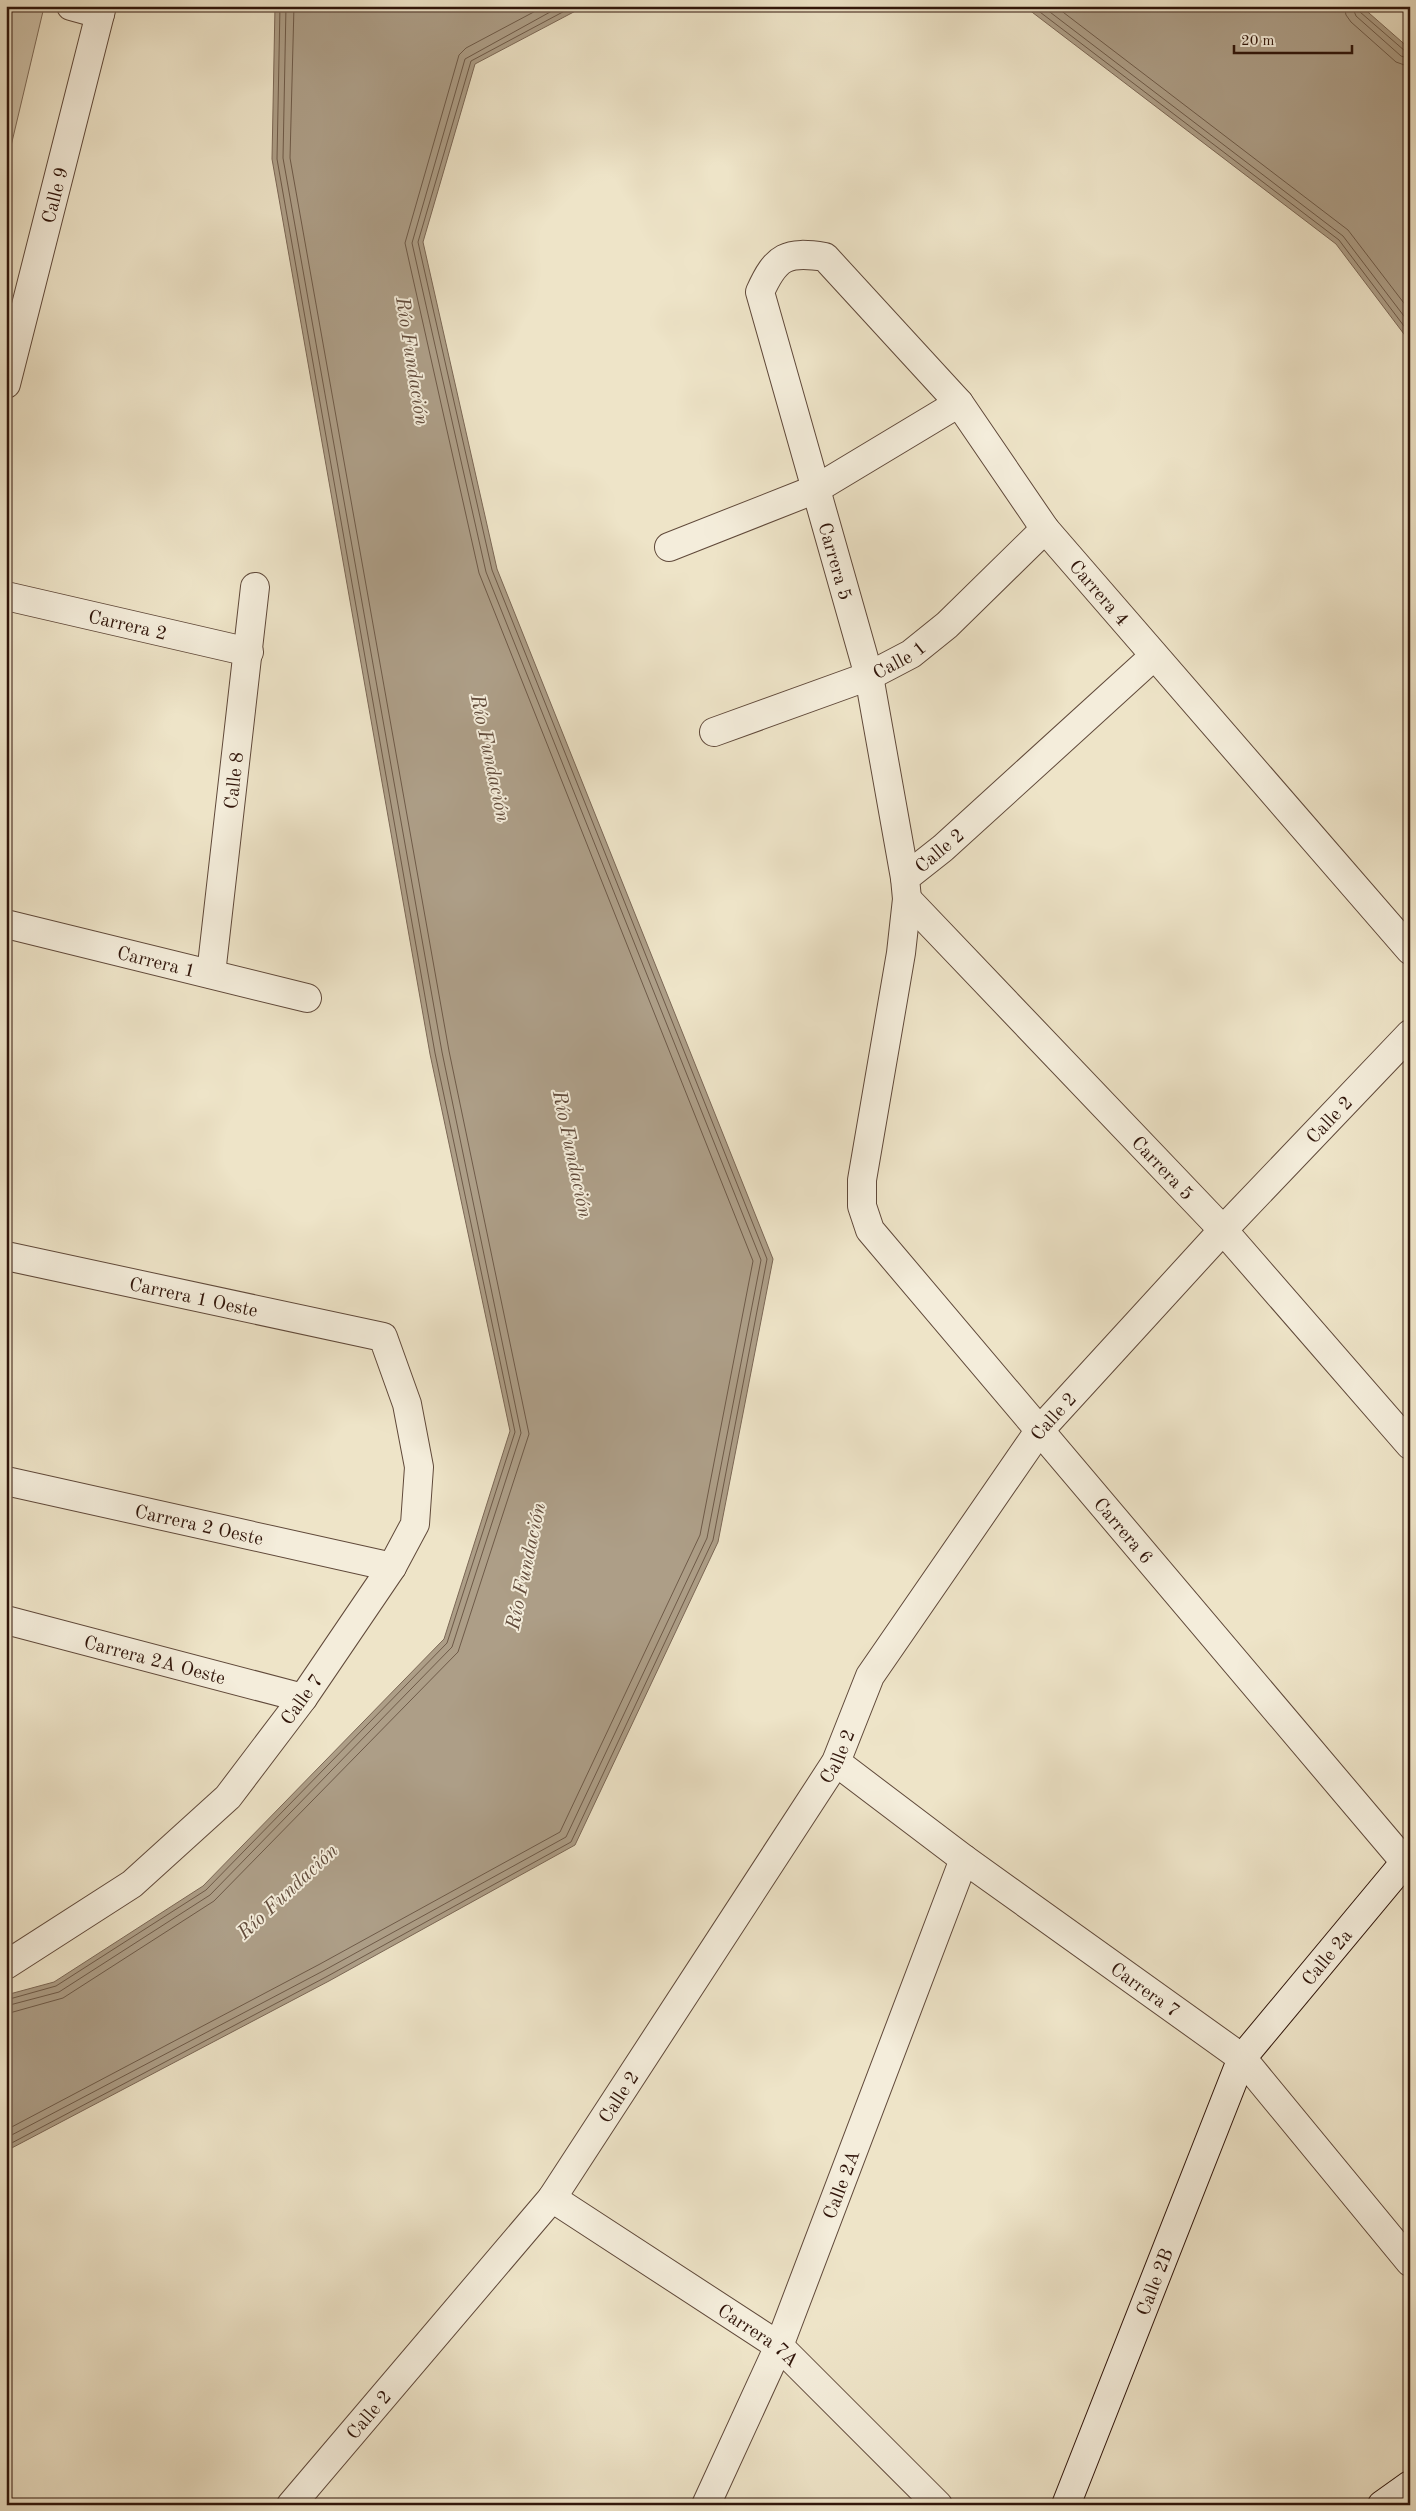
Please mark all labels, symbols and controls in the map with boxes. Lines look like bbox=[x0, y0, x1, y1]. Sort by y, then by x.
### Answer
scale bar bbox=[1234, 22, 1351, 54]
text: 20 m bbox=[1241, 34, 1275, 49]
street label: Calle 9 bbox=[40, 165, 73, 226]
water label: Río Fundación bbox=[391, 295, 431, 427]
street label: Carrera 5 bbox=[813, 521, 854, 603]
street label: Carrera 4 bbox=[1065, 557, 1131, 630]
street label: Carrera 2 bbox=[86, 608, 168, 645]
street label: Calle 1 bbox=[871, 639, 931, 684]
water label: Río Fundación bbox=[466, 692, 512, 824]
street label: Calle 8 bbox=[223, 751, 248, 810]
street label: Calle 2 bbox=[912, 826, 969, 878]
street label: Carrera 1 bbox=[115, 945, 197, 982]
water label: Río Fundación bbox=[548, 1088, 594, 1220]
street label: Calle 2 bbox=[1304, 1094, 1357, 1148]
street label: Carrera 5 bbox=[1127, 1134, 1196, 1205]
street label: Carrera 1 Oeste bbox=[127, 1276, 259, 1322]
street label: Calle 2 bbox=[1029, 1390, 1081, 1445]
street label: Carrera 6 bbox=[1089, 1495, 1155, 1568]
water label: Río Fundación bbox=[503, 1501, 550, 1633]
street label: Carrera 2 Oeste bbox=[133, 1503, 265, 1550]
street label: Carrera 2A Oeste bbox=[81, 1634, 227, 1689]
street label: Calle 7 bbox=[278, 1672, 328, 1729]
street label: Calle 2 bbox=[818, 1727, 860, 1788]
water label: Río Fundación bbox=[233, 1841, 343, 1945]
street label: Calle 2a bbox=[1299, 1926, 1357, 1990]
street label: Carrera 7 bbox=[1106, 1960, 1182, 2022]
street label: Calle 2 bbox=[597, 2069, 644, 2127]
street label: Calle 2A bbox=[821, 2148, 865, 2222]
street label: Calle 2B bbox=[1134, 2246, 1178, 2319]
street label: Carrera 7A bbox=[714, 2302, 801, 2372]
street label: Calle 2 bbox=[344, 2388, 396, 2444]

